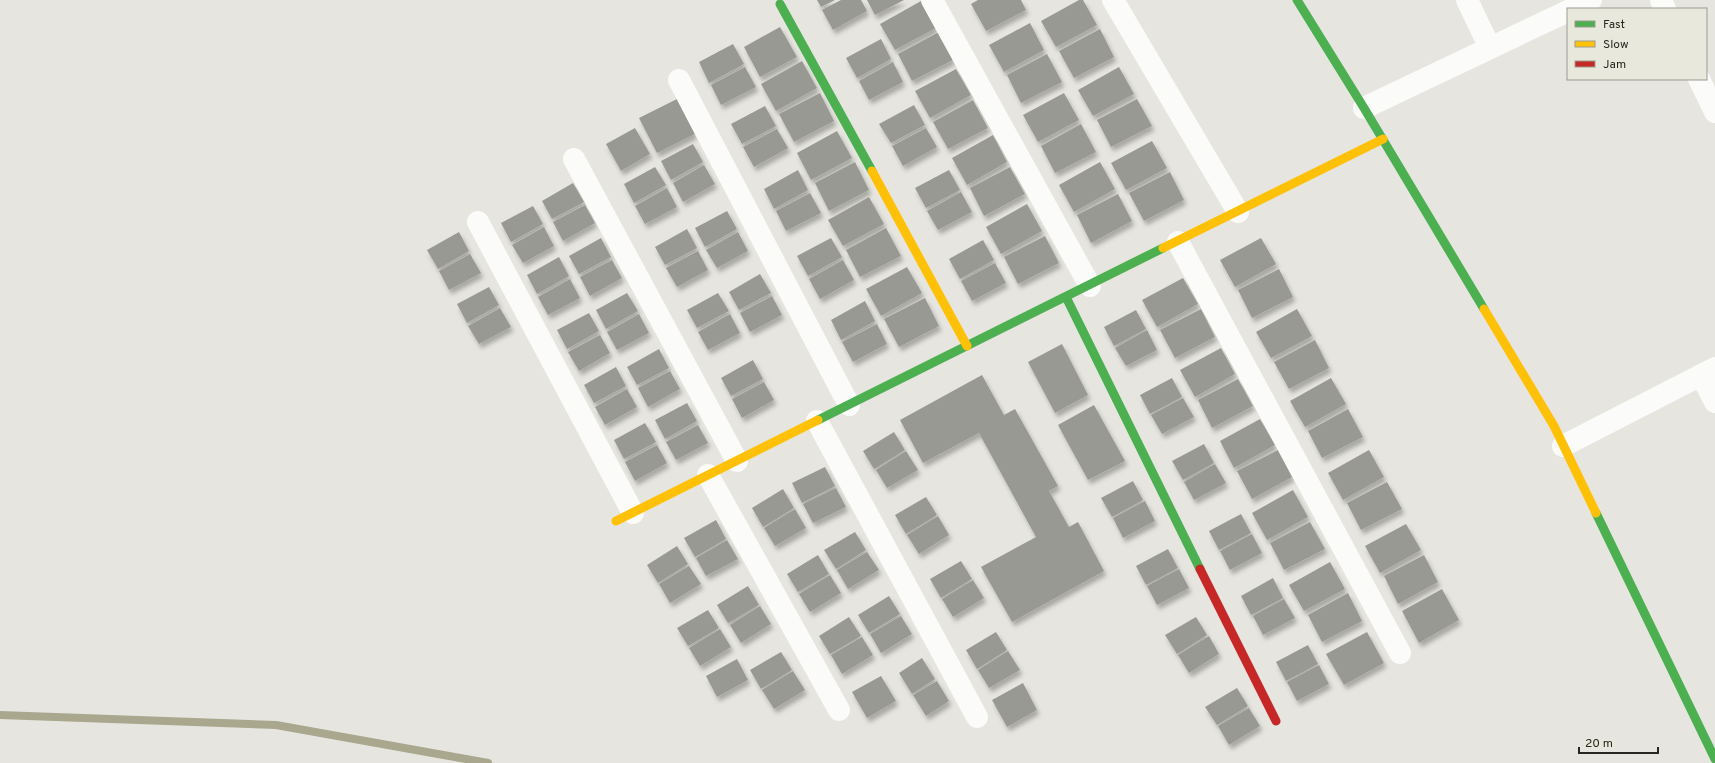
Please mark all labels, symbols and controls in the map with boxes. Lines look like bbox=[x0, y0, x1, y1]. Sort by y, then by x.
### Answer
legend bbox=[1567, 8, 1707, 80]
text: Fast bbox=[1603, 17, 1625, 33]
text: Slow bbox=[1603, 37, 1629, 53]
text: Jam bbox=[1603, 57, 1626, 73]
scale bar bbox=[1579, 729, 1658, 755]
text: 20 m bbox=[1585, 736, 1613, 752]

